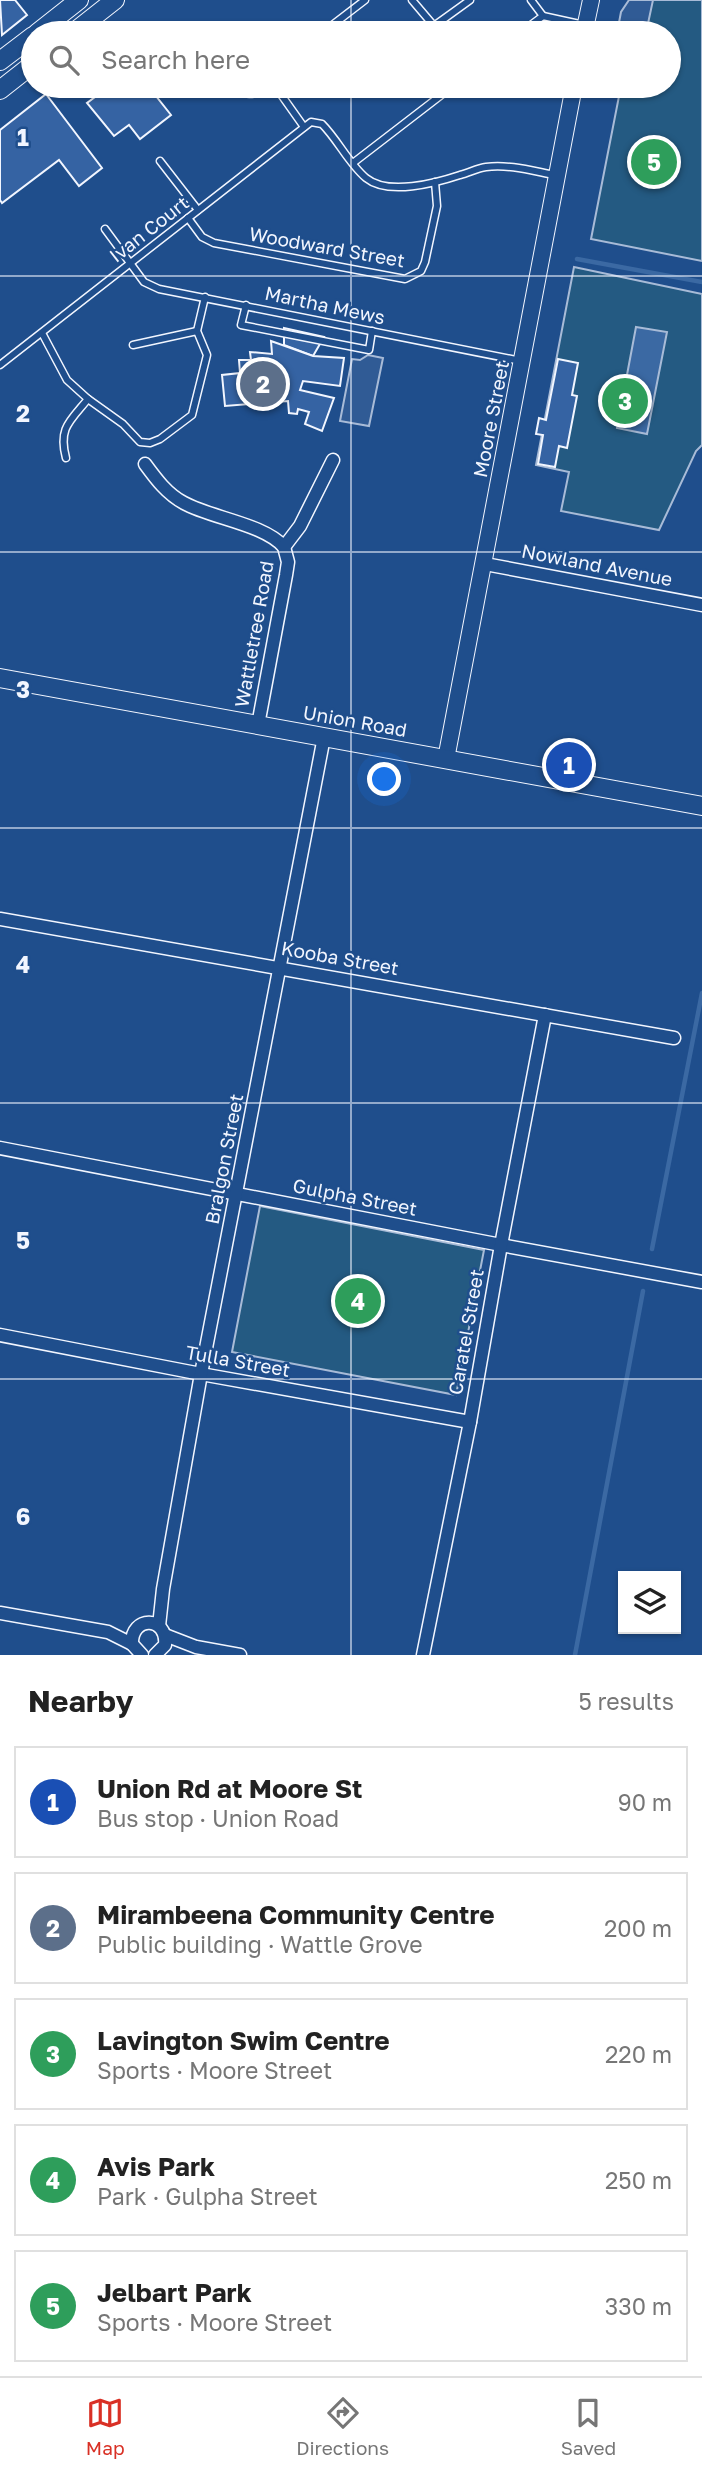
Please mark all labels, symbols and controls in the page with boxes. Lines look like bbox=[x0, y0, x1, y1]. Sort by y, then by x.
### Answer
search box bbox=[21, 21, 681, 98]
icon: search bbox=[45, 41, 83, 79]
text: Search here bbox=[101, 44, 250, 75]
text: 1 bbox=[17, 123, 29, 151]
pin: 5 bbox=[631, 136, 677, 188]
street label: Ivan Court bbox=[104, 190, 193, 267]
street label: Woodward Street bbox=[247, 221, 407, 272]
street label: Martha Mews bbox=[263, 281, 387, 328]
pin: 2 bbox=[240, 358, 286, 410]
street label: Moore Street bbox=[468, 359, 513, 479]
pin: 3 bbox=[602, 375, 648, 427]
text: 2 bbox=[16, 399, 30, 427]
street label: Nowland Avenue bbox=[520, 539, 674, 590]
street label: Wattletree Road bbox=[229, 559, 278, 709]
text: 3 bbox=[16, 675, 30, 703]
street label: Union Road bbox=[301, 700, 409, 741]
pin: 1 bbox=[546, 739, 592, 791]
your location bbox=[367, 762, 401, 796]
street label: Kooba Street bbox=[280, 936, 401, 979]
text: 4 bbox=[16, 950, 30, 978]
street label: Bralgon Street bbox=[200, 1092, 247, 1226]
street label: Gulpha Street bbox=[291, 1173, 419, 1220]
text: 5 bbox=[16, 1226, 30, 1254]
street label: Caratel Street bbox=[443, 1267, 488, 1397]
pin: 4 bbox=[335, 1275, 381, 1327]
street label: Tulla Street bbox=[184, 1340, 292, 1381]
text: 6 bbox=[16, 1502, 30, 1530]
map controls bbox=[618, 1571, 681, 1634]
button: layers bbox=[618, 1571, 681, 1634]
text: Nearby bbox=[28, 1683, 133, 1719]
text: 5 results bbox=[578, 1687, 674, 1715]
text: Union Rd at Moore St bbox=[97, 1773, 362, 1804]
text: 1 bbox=[47, 1788, 59, 1816]
text: 90 m bbox=[618, 1788, 672, 1816]
text: Bus stop · Union Road bbox=[97, 1804, 339, 1832]
text: Mirambeena Community Centre bbox=[97, 1899, 495, 1930]
text: 2 bbox=[46, 1914, 60, 1942]
text: 200 m bbox=[604, 1914, 672, 1942]
text: Public building · Wattle Grove bbox=[97, 1930, 423, 1958]
text: Lavington Swim Centre bbox=[97, 2025, 390, 2056]
text: 3 bbox=[46, 2040, 60, 2068]
text: 220 m bbox=[605, 2040, 672, 2068]
text: Sports · Moore Street bbox=[97, 2056, 332, 2084]
text: Avis Park bbox=[97, 2151, 215, 2182]
text: 4 bbox=[46, 2166, 60, 2194]
text: 250 m bbox=[605, 2166, 672, 2194]
text: Park · Gulpha Street bbox=[97, 2182, 318, 2210]
text: Jelbart Park bbox=[97, 2277, 252, 2308]
text: 5 bbox=[46, 2292, 60, 2320]
text: 330 m bbox=[605, 2292, 672, 2320]
text: Sports · Moore Street bbox=[97, 2308, 332, 2336]
tab: Map bbox=[86, 2394, 125, 2459]
tab: Directions bbox=[296, 2394, 389, 2459]
tab: Saved bbox=[561, 2394, 616, 2459]

